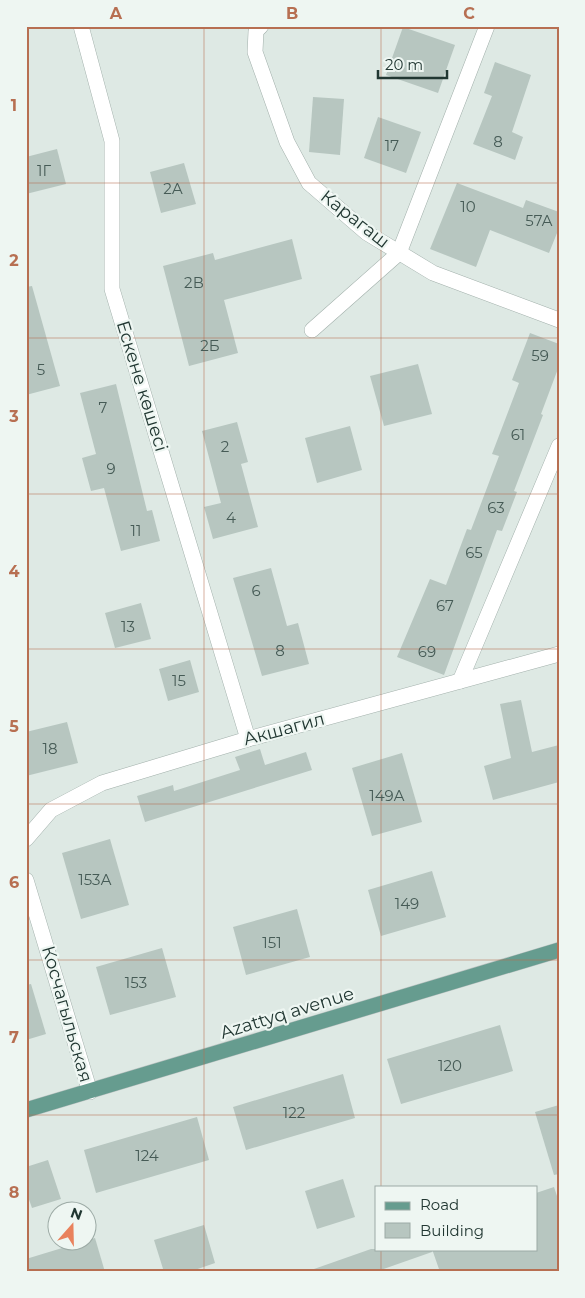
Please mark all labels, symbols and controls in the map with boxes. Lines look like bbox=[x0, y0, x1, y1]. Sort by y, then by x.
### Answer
text: A bbox=[109, 4, 123, 23]
text: B bbox=[286, 4, 298, 23]
text: C bbox=[463, 4, 475, 23]
scale bar bbox=[378, 48, 446, 80]
text: 20 m bbox=[385, 55, 423, 74]
text: 1 bbox=[11, 96, 17, 115]
house number: 8 bbox=[493, 132, 503, 151]
house number: 17 bbox=[385, 136, 399, 155]
house number: 1Г bbox=[37, 161, 51, 180]
house number: 2А bbox=[163, 179, 183, 198]
street label: Карагаш bbox=[316, 185, 394, 253]
house number: 10 bbox=[460, 197, 476, 216]
house number: 57А bbox=[525, 211, 553, 230]
text: 2 bbox=[9, 251, 19, 270]
house number: 2В bbox=[184, 273, 204, 292]
street label: Ескене көшесі bbox=[112, 318, 172, 454]
house number: 2Б bbox=[200, 336, 220, 355]
house number: 59 bbox=[531, 346, 549, 365]
house number: 5 bbox=[37, 360, 45, 379]
house number: 7 bbox=[99, 398, 108, 417]
text: 3 bbox=[8, 407, 19, 426]
house number: 61 bbox=[511, 425, 525, 444]
house number: 2 bbox=[221, 437, 229, 456]
house number: 9 bbox=[106, 459, 116, 478]
house number: 63 bbox=[487, 498, 505, 517]
house number: 4 bbox=[226, 508, 236, 527]
house number: 11 bbox=[131, 521, 141, 540]
house number: 65 bbox=[465, 543, 483, 562]
text: 4 bbox=[8, 562, 20, 581]
house number: 6 bbox=[251, 581, 261, 600]
house number: 67 bbox=[436, 596, 454, 615]
house number: 13 bbox=[121, 617, 135, 636]
house number: 8 bbox=[275, 641, 285, 660]
house number: 69 bbox=[418, 642, 436, 661]
house number: 15 bbox=[172, 671, 186, 690]
street label: Акшагил bbox=[241, 708, 327, 750]
text: 5 bbox=[9, 717, 19, 736]
house number: 18 bbox=[43, 739, 58, 758]
house number: 149А bbox=[369, 786, 405, 805]
house number: 153А bbox=[78, 870, 112, 889]
text: 6 bbox=[9, 873, 19, 892]
house number: 149 bbox=[395, 894, 419, 913]
house number: 151 bbox=[262, 933, 282, 952]
street label: Косчагыльская bbox=[37, 943, 97, 1085]
house number: 153 bbox=[125, 973, 147, 992]
street label: Azattyq avenue bbox=[217, 982, 357, 1044]
text: 7 bbox=[9, 1028, 19, 1047]
house number: 120 bbox=[438, 1056, 462, 1075]
house number: 122 bbox=[283, 1103, 305, 1122]
house number: 124 bbox=[135, 1146, 159, 1165]
text: 8 bbox=[9, 1183, 19, 1202]
legend bbox=[375, 1186, 538, 1250]
text: Road bbox=[420, 1195, 459, 1214]
north arrow bbox=[48, 1200, 98, 1250]
text: N bbox=[68, 1203, 85, 1224]
text: Building bbox=[420, 1221, 484, 1240]

